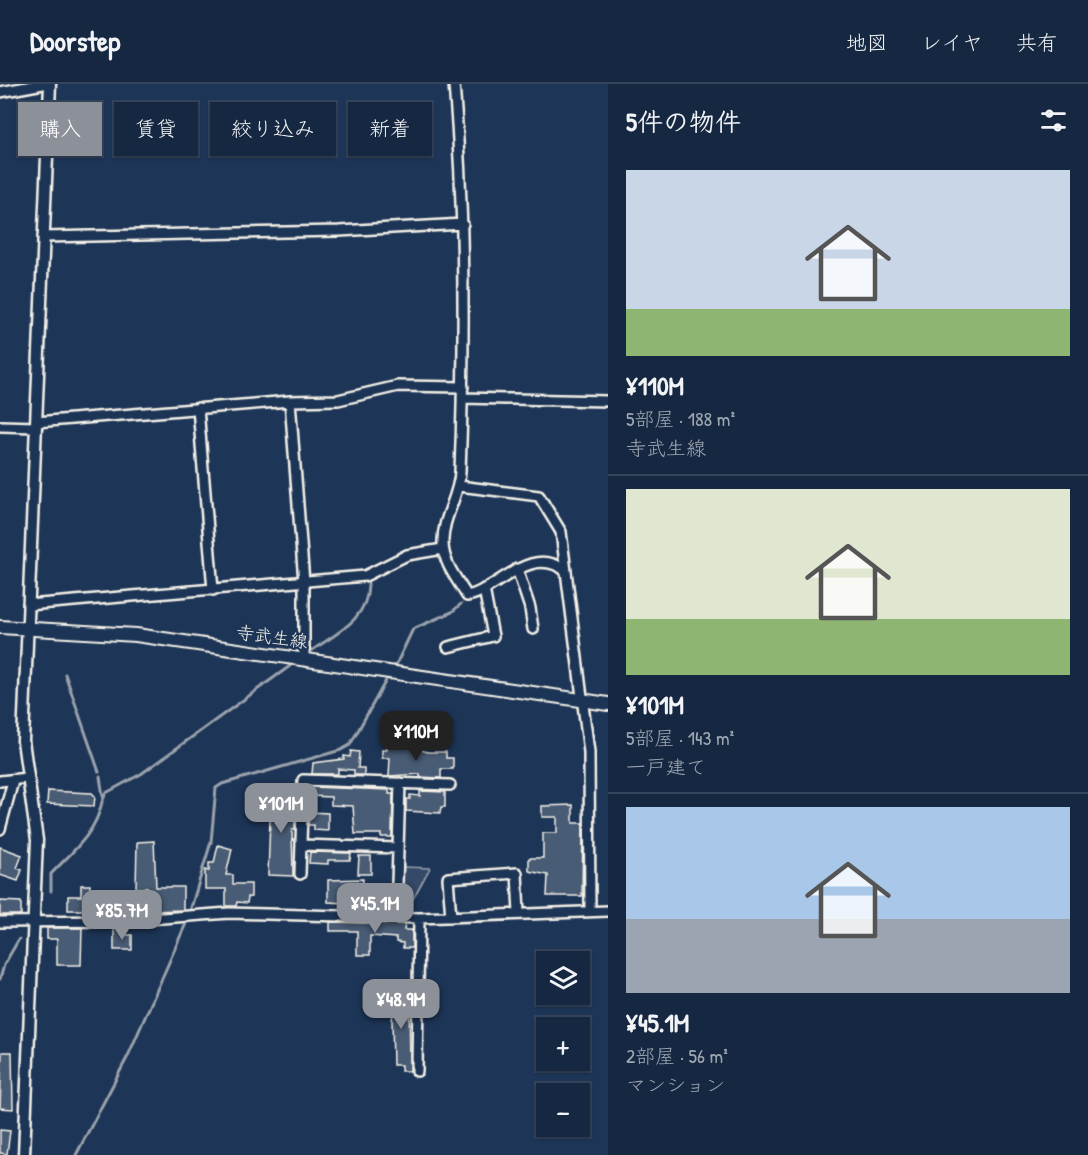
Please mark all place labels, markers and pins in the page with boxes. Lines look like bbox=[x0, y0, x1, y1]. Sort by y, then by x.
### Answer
pin: ¥110M bbox=[374, 711, 458, 762]
pin: ¥101M bbox=[239, 783, 323, 834]
pin: ¥45.1M bbox=[326, 883, 424, 934]
pin: ¥85.7M bbox=[73, 890, 171, 941]
pin: ¥48.9M bbox=[352, 979, 450, 1030]

